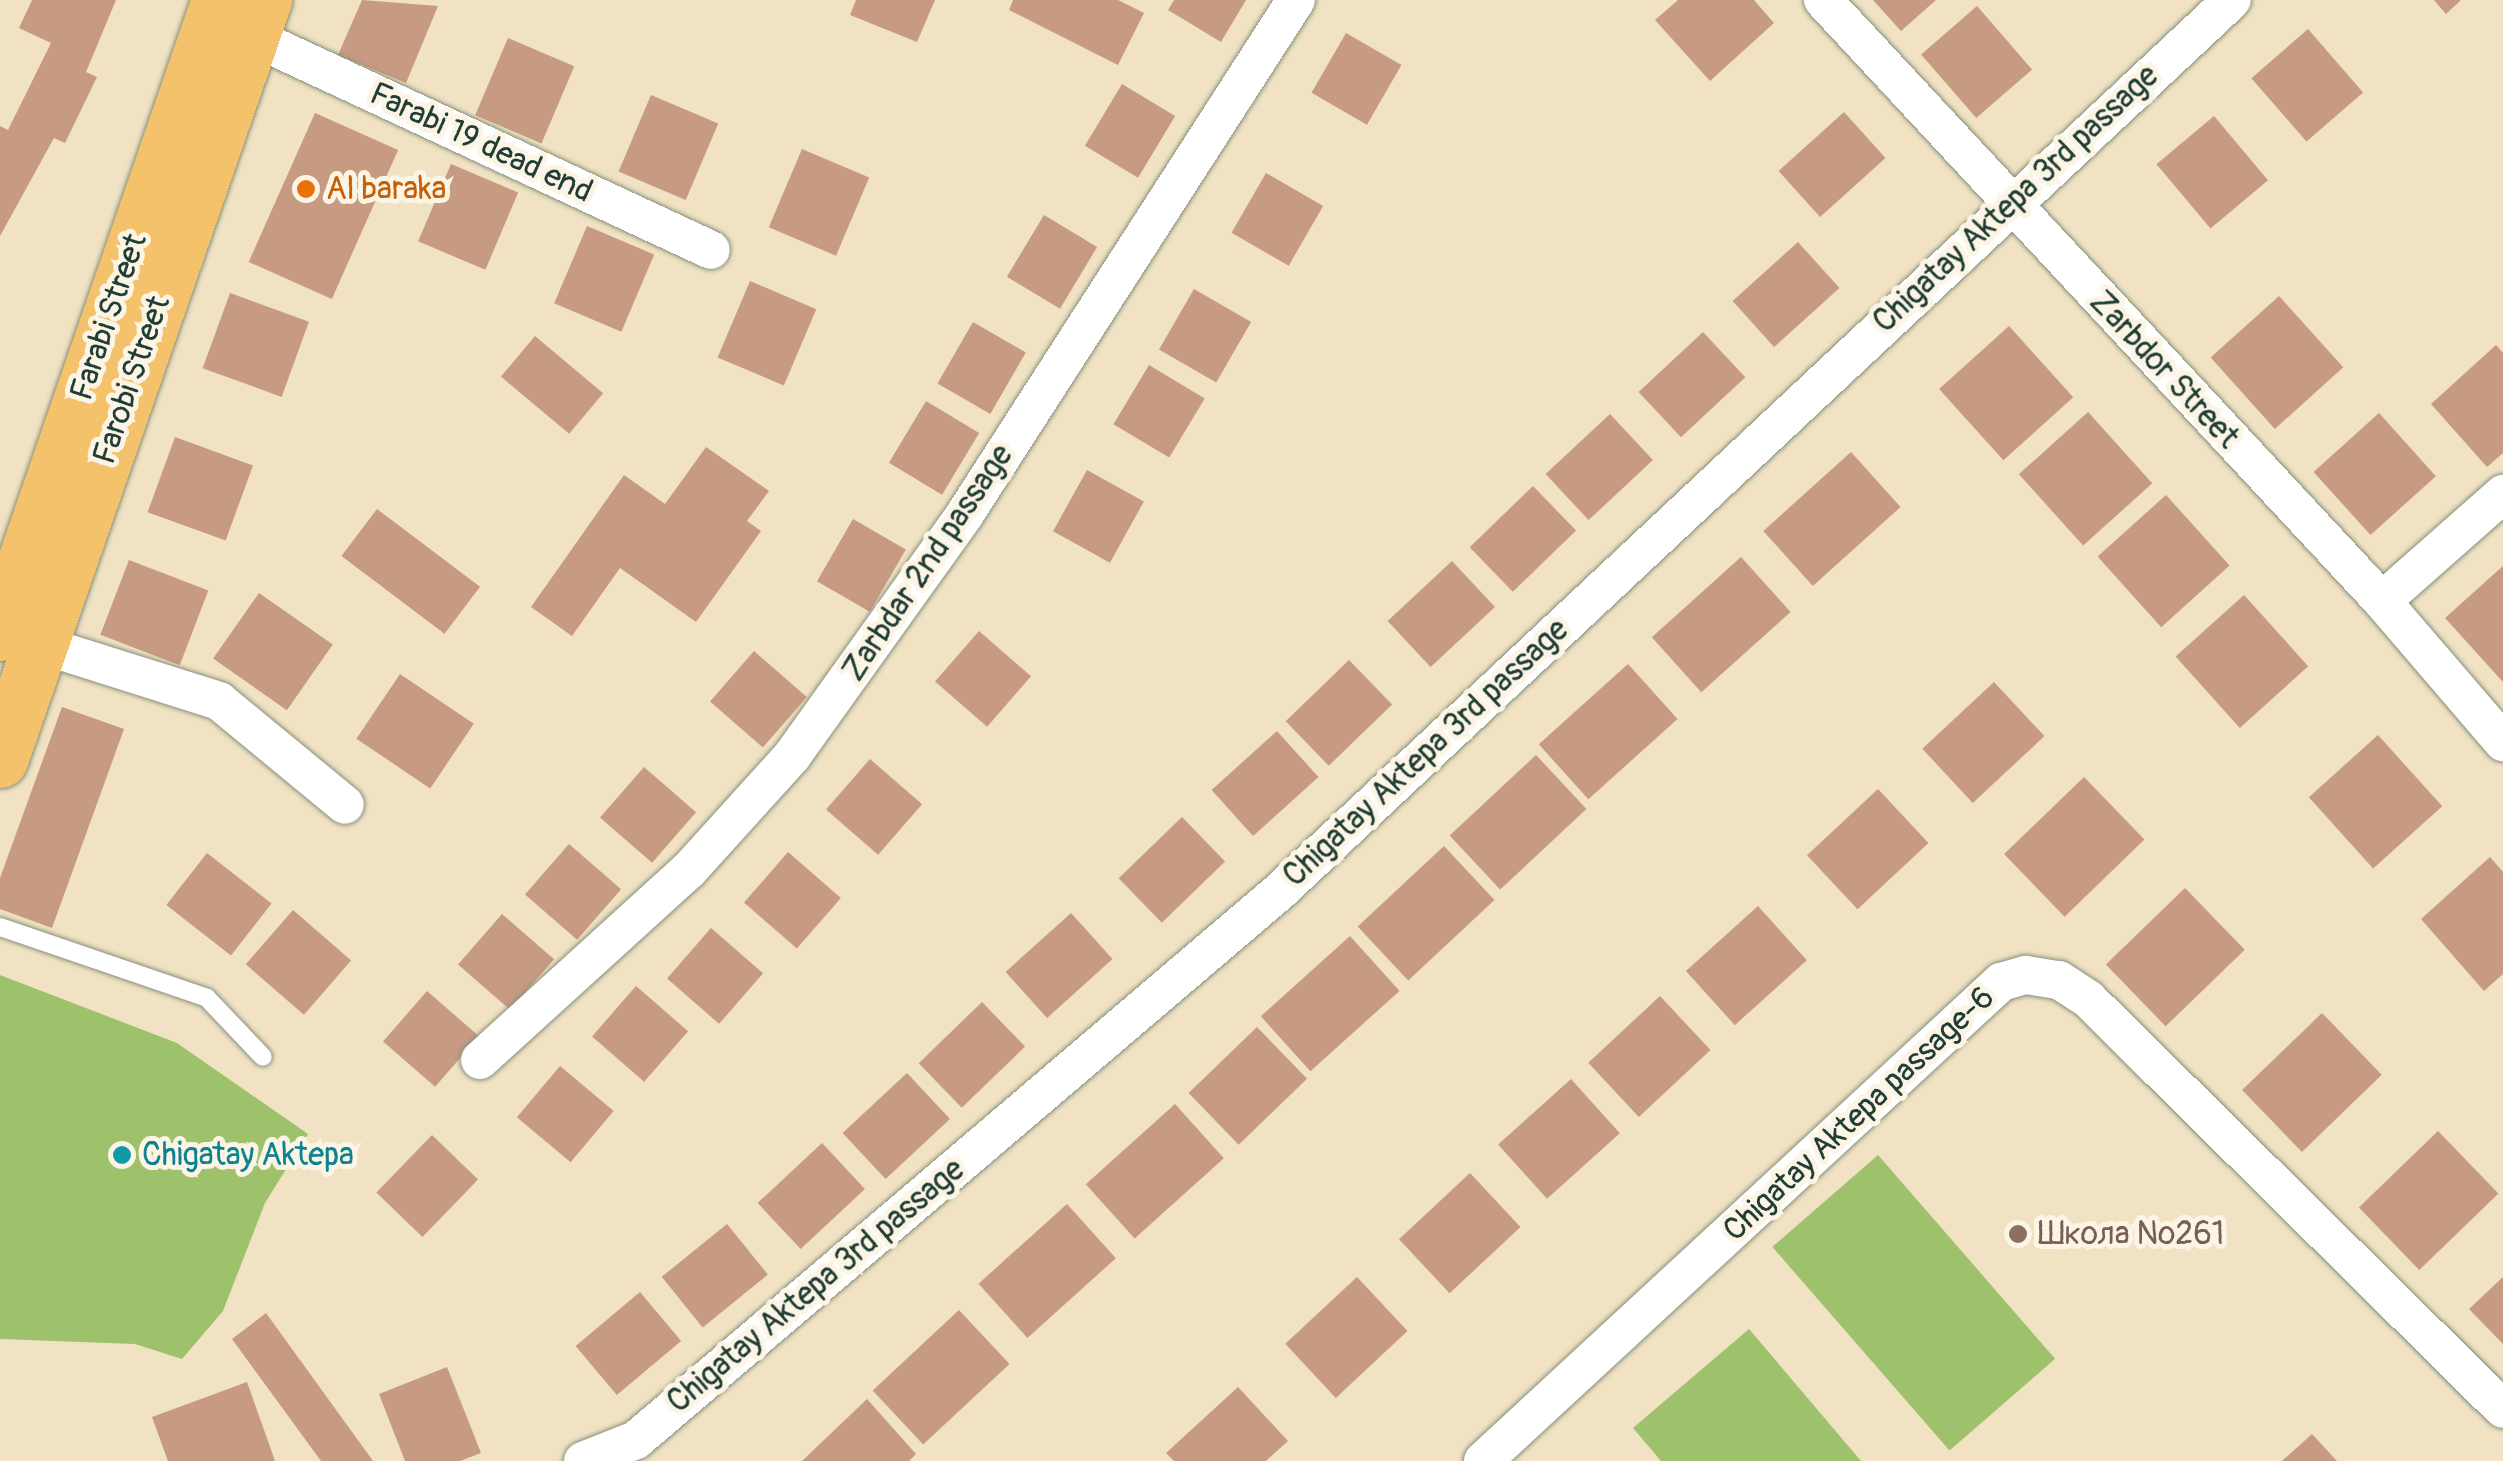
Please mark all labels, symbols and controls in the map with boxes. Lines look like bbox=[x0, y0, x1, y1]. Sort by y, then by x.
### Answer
street label: Chigatay Aktepa 3rd passage bbox=[1866, 57, 2166, 341]
street label: Farabi 19 dead end bbox=[364, 75, 598, 211]
place label: Al baraka bbox=[326, 170, 446, 208]
marker: Al baraka bbox=[295, 178, 317, 200]
street label: Farabi Street bbox=[63, 229, 155, 405]
street label: Zarbdor Street bbox=[2081, 283, 2247, 457]
street label: Farobi Street bbox=[85, 291, 179, 469]
street label: Zarbdar 2nd passage bbox=[835, 438, 1021, 688]
street label: Chigatay Aktepa 3rd passage bbox=[1276, 611, 1576, 895]
street label: Chigatay Aktepa passage-6 bbox=[1716, 978, 2002, 1250]
place label: Chigatay Aktepa bbox=[142, 1136, 354, 1174]
marker: Chigatay Aktepa bbox=[111, 1144, 133, 1166]
street label: Chigatay Aktepa 3rd passage bbox=[660, 1151, 972, 1421]
place label: Школа №261 bbox=[2038, 1215, 2224, 1253]
marker: Школа №261 bbox=[2007, 1223, 2029, 1245]

